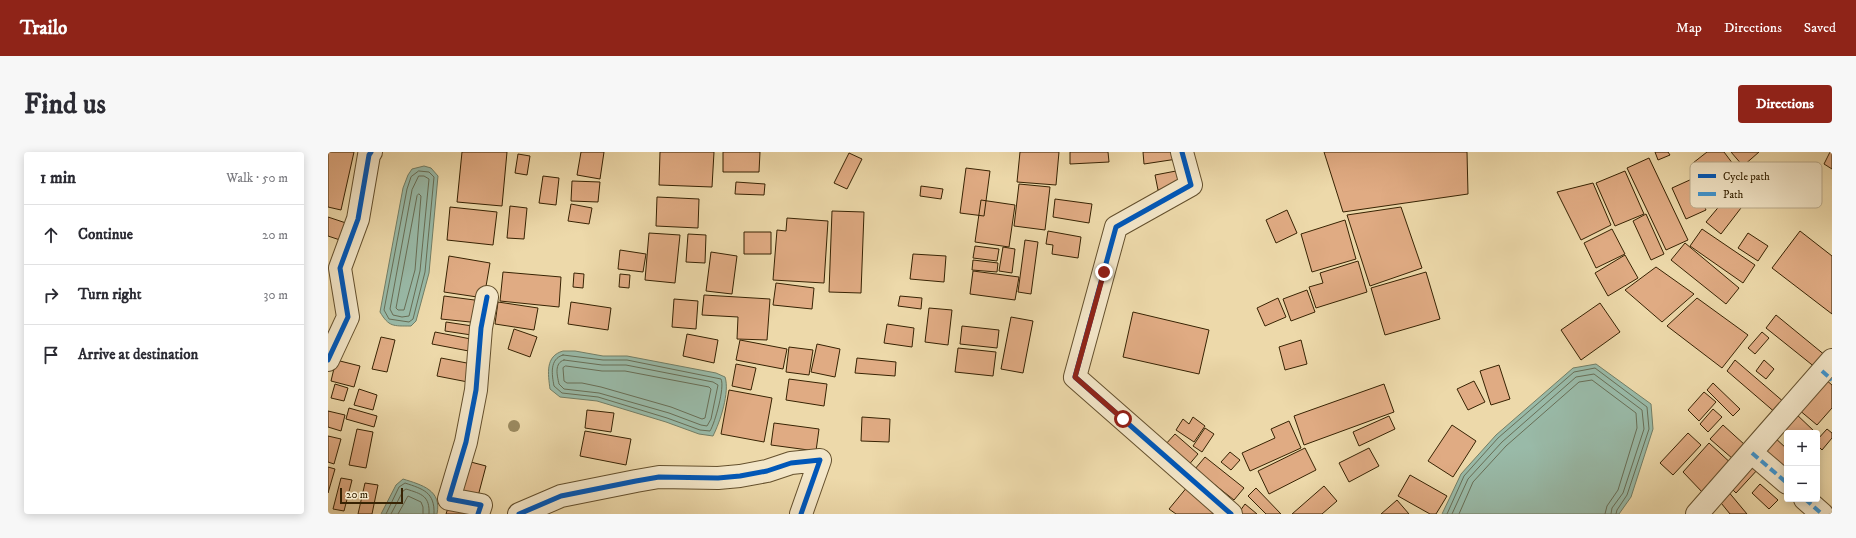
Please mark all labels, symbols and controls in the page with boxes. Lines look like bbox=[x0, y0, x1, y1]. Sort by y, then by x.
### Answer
text: Trailo bbox=[20, 17, 67, 40]
text: Map bbox=[1676, 19, 1702, 37]
text: Directions bbox=[1724, 19, 1782, 37]
text: Saved bbox=[1804, 19, 1836, 37]
button: Directions bbox=[1738, 85, 1832, 123]
text: Find us bbox=[24, 87, 106, 122]
legend bbox=[1690, 162, 1822, 208]
text: 1 min bbox=[40, 167, 76, 189]
text: Walk · 50 m bbox=[226, 170, 288, 186]
text: Cycle path bbox=[1723, 170, 1770, 184]
text: Path bbox=[1723, 188, 1744, 202]
icon: ahead bbox=[40, 224, 62, 246]
text: Continue bbox=[78, 225, 133, 244]
text: 20 m bbox=[262, 227, 288, 243]
route end bbox=[1095, 263, 1113, 281]
icon: right bbox=[40, 284, 62, 306]
text: Turn right bbox=[78, 285, 141, 304]
text: 30 m bbox=[264, 287, 288, 303]
icon: arrive bbox=[40, 344, 62, 366]
text: Arrive at destination bbox=[78, 345, 198, 364]
route start bbox=[1114, 410, 1132, 428]
map controls bbox=[1784, 430, 1820, 502]
button: + bbox=[1784, 430, 1820, 466]
button: − bbox=[1784, 466, 1820, 502]
scale bar bbox=[340, 486, 403, 505]
text: 20 m bbox=[346, 488, 368, 502]

